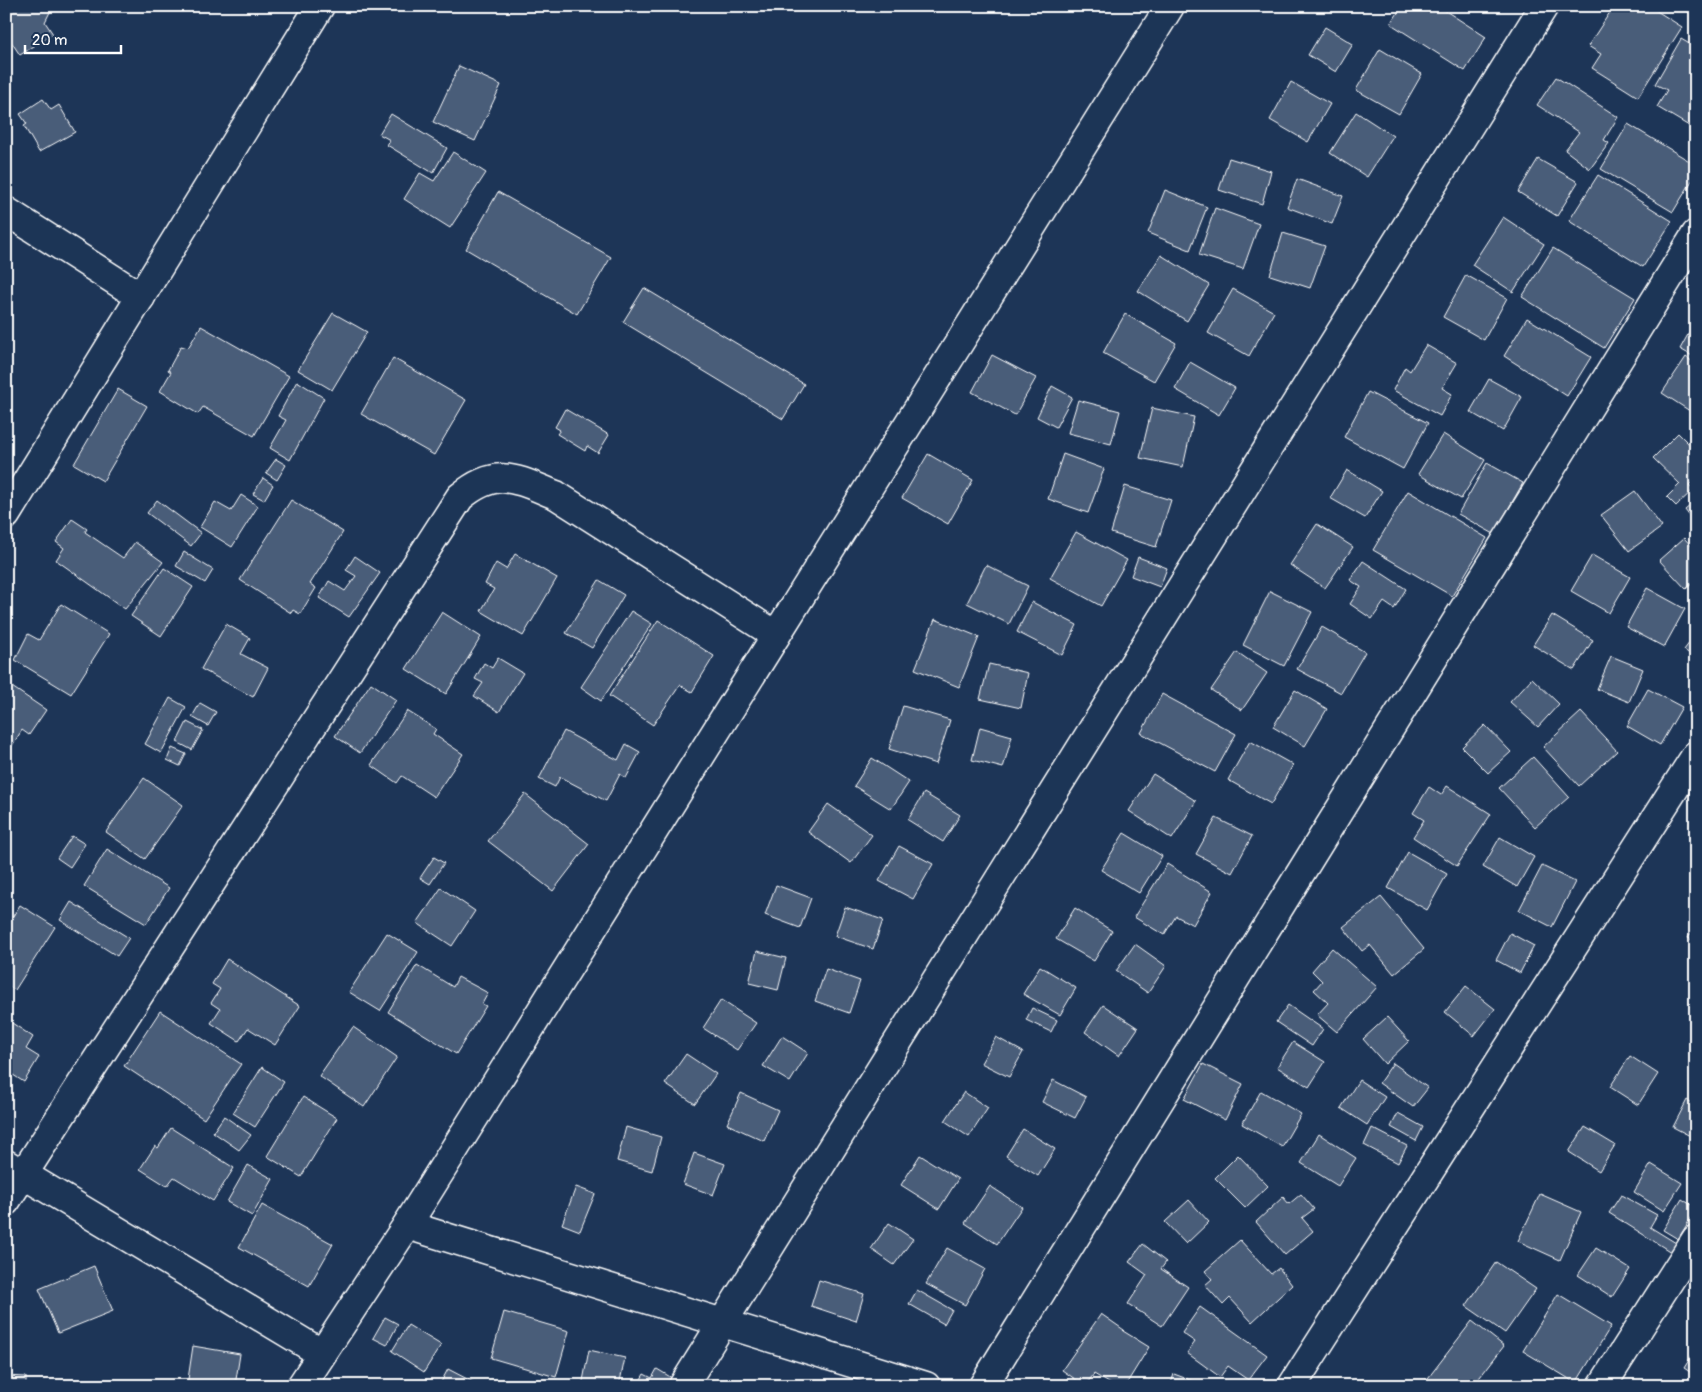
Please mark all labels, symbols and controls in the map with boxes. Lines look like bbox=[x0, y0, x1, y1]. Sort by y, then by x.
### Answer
scale bar bbox=[25, 22, 121, 54]
text: 20 m bbox=[32, 31, 67, 50]

